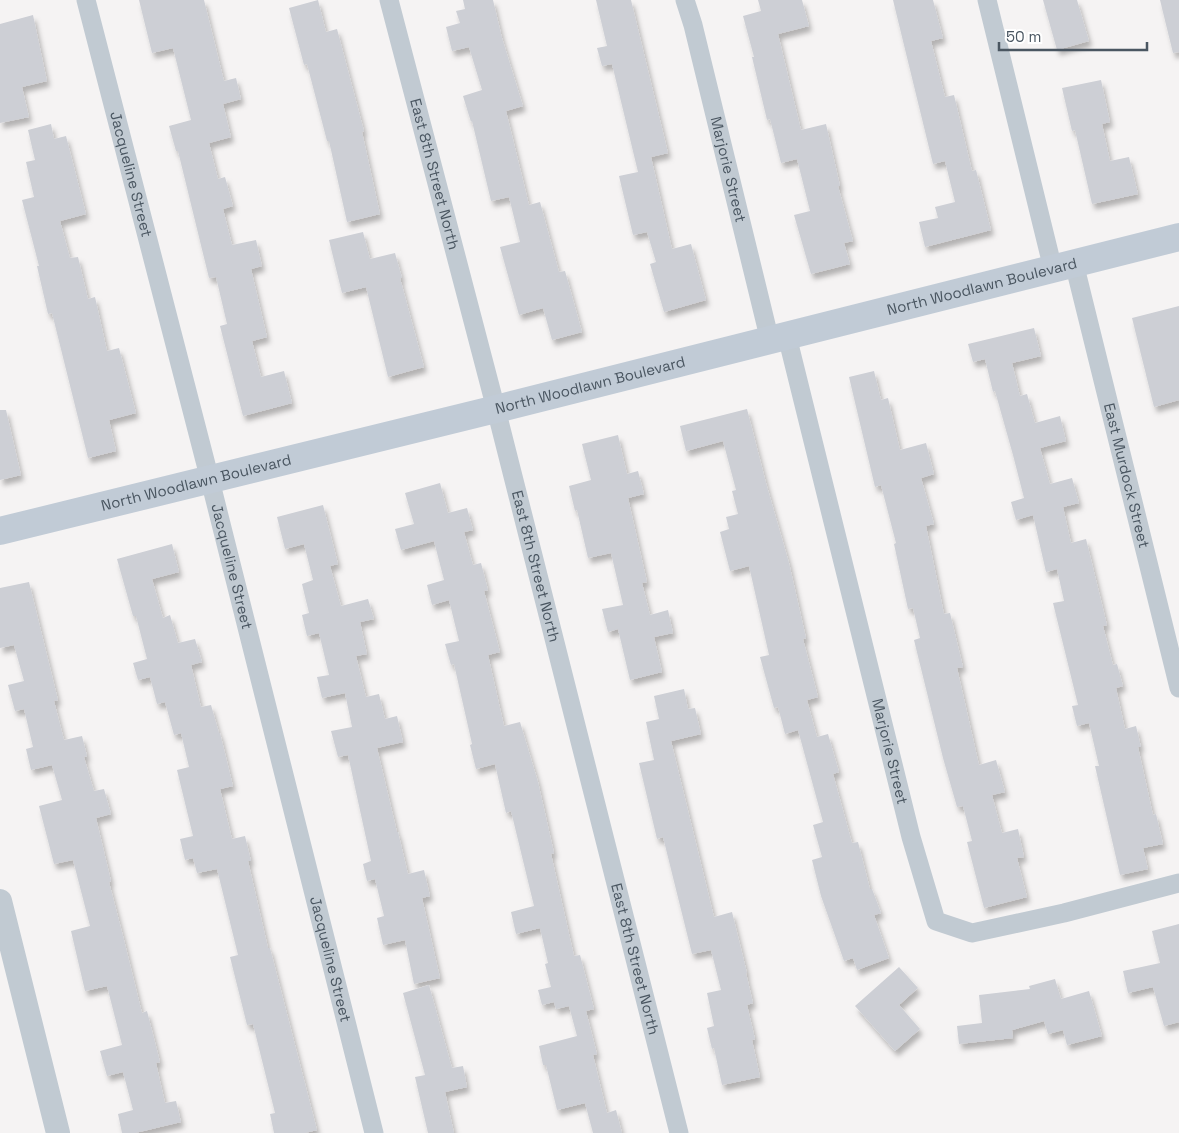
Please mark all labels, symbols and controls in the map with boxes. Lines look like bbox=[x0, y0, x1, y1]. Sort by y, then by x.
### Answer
scale bar bbox=[999, 20, 1146, 52]
text: 50 m bbox=[1006, 27, 1041, 46]
street label: East 8th Street North bbox=[406, 96, 464, 252]
street label: Jacqueline Street bbox=[106, 109, 157, 239]
street label: Marjorie Street bbox=[707, 115, 751, 224]
street label: North Woodlawn Boulevard bbox=[885, 253, 1079, 319]
street label: North Woodlawn Boulevard bbox=[493, 352, 687, 418]
street label: East Murdock Street bbox=[1100, 401, 1154, 550]
street label: North Woodlawn Boulevard bbox=[99, 450, 293, 515]
street label: East 8th Street North bbox=[508, 488, 565, 644]
street label: Jacqueline Street bbox=[207, 502, 257, 631]
street label: Marjorie Street bbox=[868, 697, 913, 806]
street label: East 8th Street North bbox=[607, 881, 664, 1037]
street label: Jacqueline Street bbox=[306, 894, 356, 1024]

